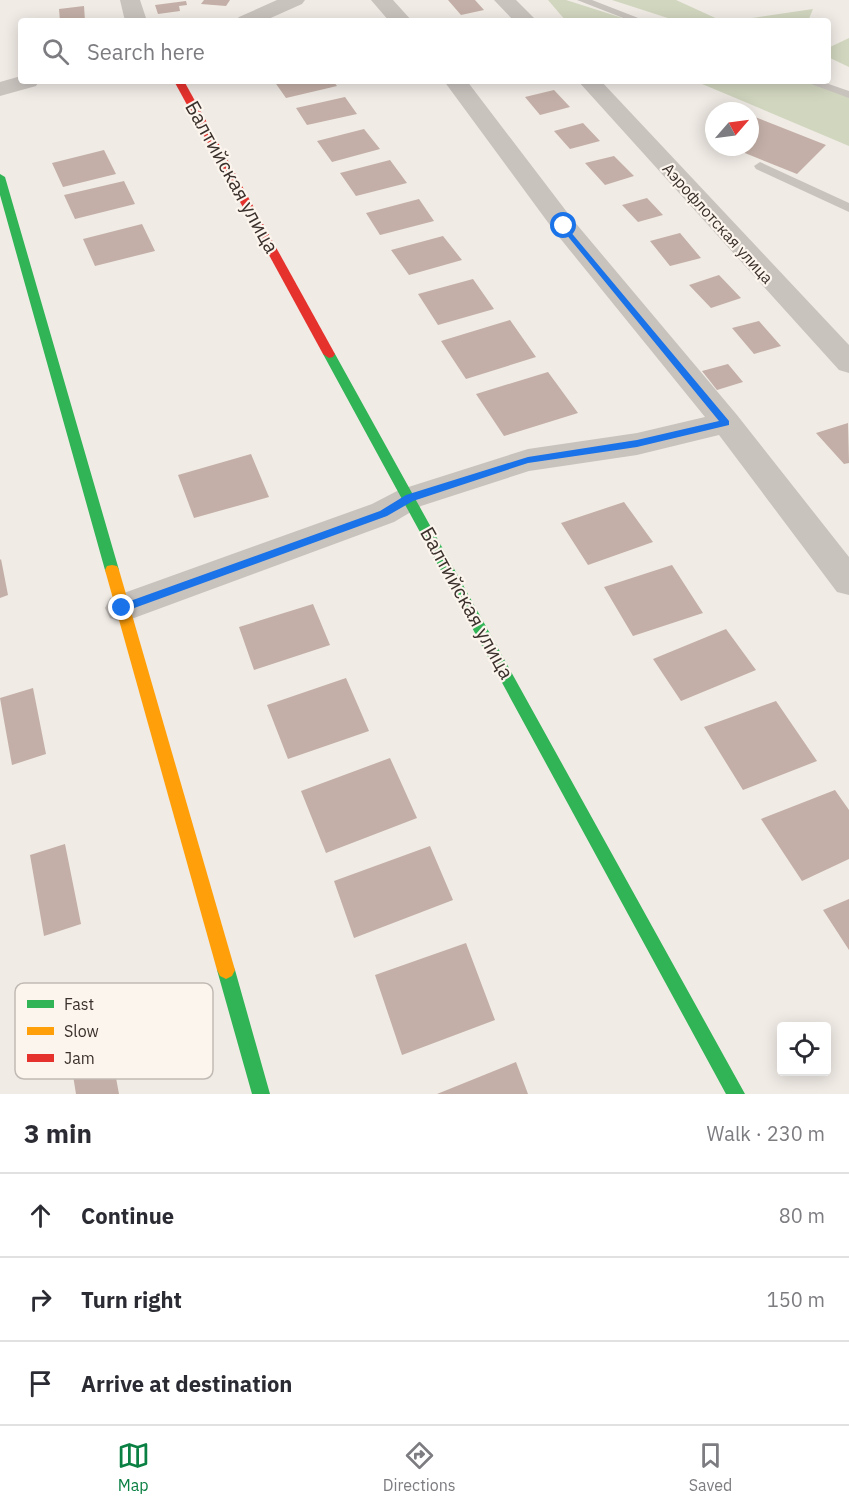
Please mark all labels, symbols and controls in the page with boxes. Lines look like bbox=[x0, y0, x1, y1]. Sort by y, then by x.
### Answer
search box bbox=[18, 18, 831, 84]
icon: search bbox=[39, 35, 72, 68]
text: Search here bbox=[87, 37, 205, 66]
street label: Балтийская улица bbox=[179, 96, 286, 258]
north arrow bbox=[705, 102, 759, 156]
street label: Аэрофлотская улица bbox=[658, 158, 778, 288]
route start bbox=[550, 212, 576, 238]
street label: Балтийская улица bbox=[414, 522, 521, 684]
route end bbox=[108, 594, 134, 620]
legend bbox=[15, 983, 213, 1079]
text: Fast bbox=[64, 994, 94, 1014]
text: Slow bbox=[64, 1021, 99, 1041]
map controls bbox=[777, 1022, 831, 1076]
button: locate bbox=[777, 1022, 831, 1076]
text: Jam bbox=[64, 1048, 95, 1068]
text: 3 min bbox=[24, 1116, 92, 1150]
text: Walk · 230 m bbox=[707, 1120, 825, 1147]
icon: ahead bbox=[24, 1199, 57, 1232]
text: Continue bbox=[81, 1201, 174, 1230]
text: 80 m bbox=[779, 1202, 825, 1229]
icon: right bbox=[24, 1283, 57, 1316]
text: Turn right bbox=[81, 1285, 182, 1314]
text: 150 m bbox=[767, 1286, 825, 1313]
icon: arrive bbox=[24, 1367, 57, 1400]
text: Arrive at destination bbox=[81, 1369, 292, 1398]
tab: Map bbox=[117, 1439, 150, 1495]
tab: Directions bbox=[383, 1439, 456, 1495]
tab: Saved bbox=[689, 1439, 732, 1495]

